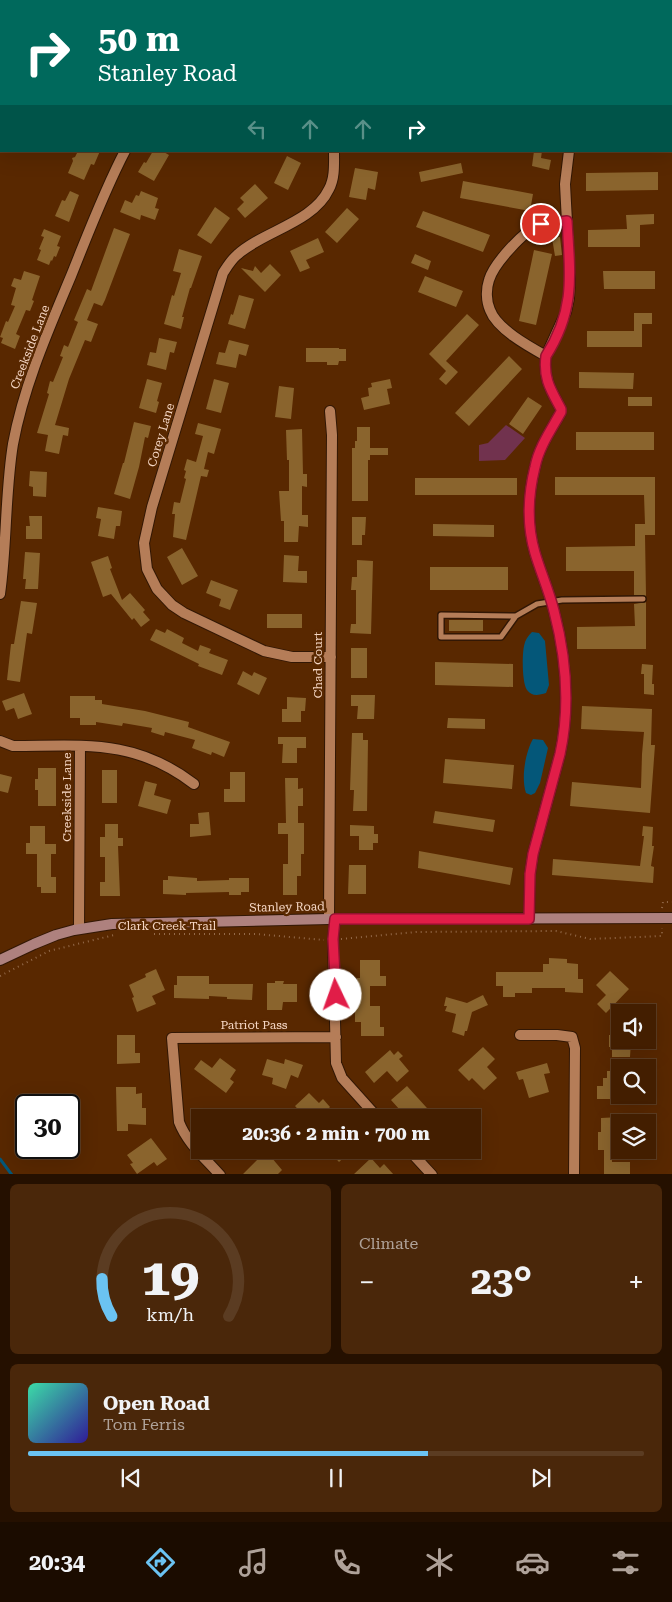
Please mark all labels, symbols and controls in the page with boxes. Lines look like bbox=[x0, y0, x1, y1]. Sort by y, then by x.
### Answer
text: 50 m bbox=[98, 19, 180, 60]
icon: right bbox=[15, 20, 80, 85]
text: Stanley Road bbox=[98, 61, 237, 86]
icon: left bbox=[243, 115, 271, 143]
icon: ahead bbox=[296, 115, 324, 143]
icon: ahead bbox=[349, 115, 377, 143]
icon: right bbox=[402, 115, 430, 143]
pin bbox=[520, 203, 562, 245]
icon: arrive bbox=[527, 210, 555, 238]
street label: Creekside Lane bbox=[7, 302, 53, 391]
street label: Corey Lane bbox=[145, 401, 177, 469]
street label: Chad Court bbox=[311, 631, 325, 698]
street label: Creekside Lane bbox=[60, 752, 74, 842]
street label: Stanley Road bbox=[249, 899, 325, 915]
street label: Clark Creek Trail bbox=[118, 919, 216, 933]
position arrow bbox=[309, 968, 361, 1020]
map controls bbox=[611, 1004, 656, 1159]
button: sound bbox=[611, 1004, 656, 1049]
street label: Patriot Pass bbox=[220, 1018, 288, 1032]
button: search bbox=[611, 1059, 656, 1104]
speed limit sign: 30 bbox=[15, 1094, 80, 1159]
button: layers bbox=[611, 1114, 656, 1159]
text: 20:36 · 2 min · 700 m bbox=[242, 1122, 430, 1145]
text: Climate bbox=[359, 1234, 418, 1253]
text: 19 bbox=[141, 1247, 200, 1308]
text: 23° bbox=[471, 1259, 532, 1303]
text: − bbox=[359, 1266, 375, 1299]
text: + bbox=[628, 1266, 644, 1299]
text: km/h bbox=[147, 1304, 195, 1325]
text: Open Road bbox=[103, 1392, 210, 1415]
text: Tom Ferris bbox=[103, 1415, 185, 1434]
icon: previous bbox=[117, 1464, 145, 1492]
icon: pause bbox=[322, 1464, 350, 1492]
icon: next bbox=[527, 1464, 555, 1492]
icon: directions bbox=[143, 1545, 178, 1580]
icon: music bbox=[236, 1545, 271, 1580]
icon: phone bbox=[329, 1545, 364, 1580]
icon: climate bbox=[422, 1545, 457, 1580]
icon: car bbox=[515, 1545, 550, 1580]
icon: filters bbox=[608, 1545, 643, 1580]
text: 20:34 bbox=[29, 1550, 85, 1575]

